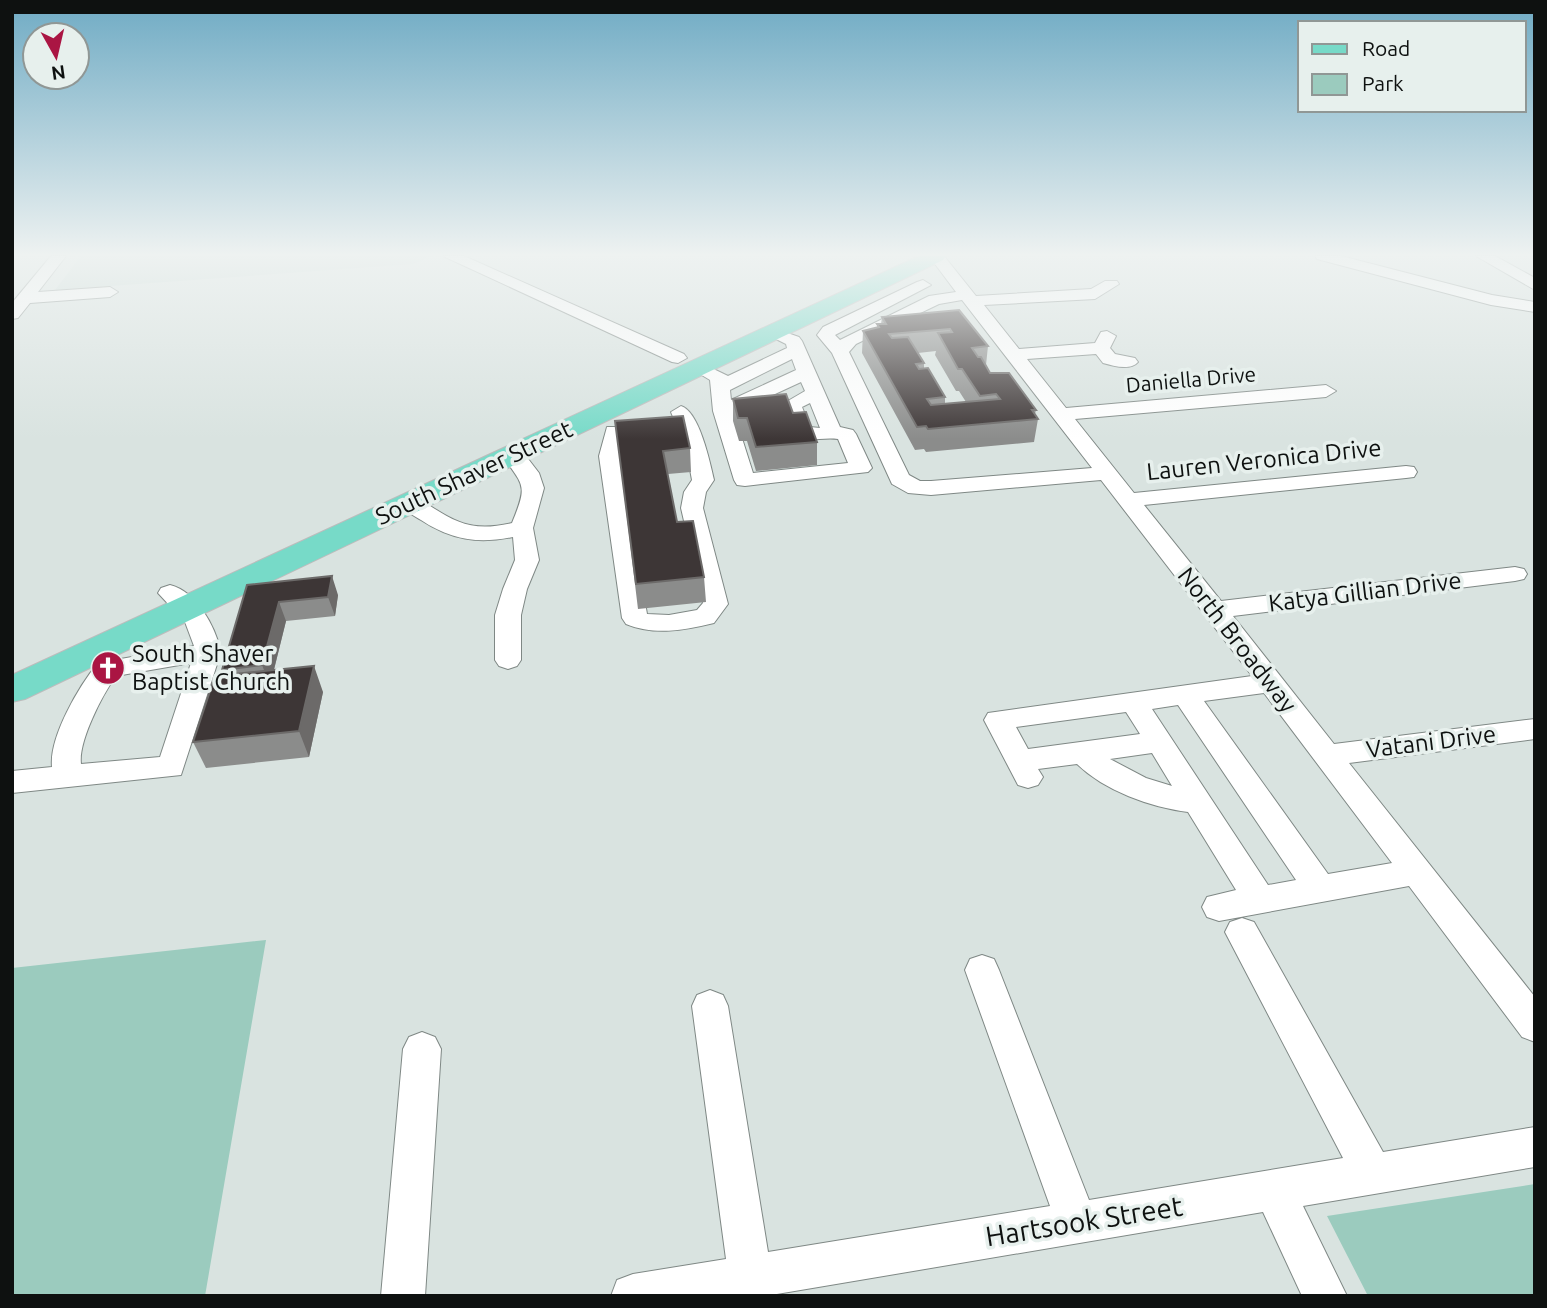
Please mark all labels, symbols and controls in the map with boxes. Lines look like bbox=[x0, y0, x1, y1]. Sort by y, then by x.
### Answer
north arrow bbox=[21, 21, 91, 91]
legend bbox=[1298, 21, 1526, 112]
text: Road bbox=[1362, 36, 1410, 60]
text: N bbox=[50, 61, 67, 85]
text: Park bbox=[1362, 71, 1404, 95]
street label: Daniella Drive bbox=[1125, 361, 1257, 397]
street label: South Shaver Street bbox=[371, 415, 577, 530]
street label: Lauren Veronica Drive bbox=[1145, 434, 1383, 485]
street label: North Broadway bbox=[1173, 562, 1303, 718]
street label: Katya Gillian Drive bbox=[1267, 566, 1463, 617]
place label: South Shaver Baptist Church bbox=[132, 640, 290, 695]
church icon: South Shaver Baptist Church bbox=[89, 649, 127, 687]
street label: Vatani Drive bbox=[1364, 720, 1497, 763]
street label: Hartsook Street bbox=[983, 1190, 1185, 1251]

